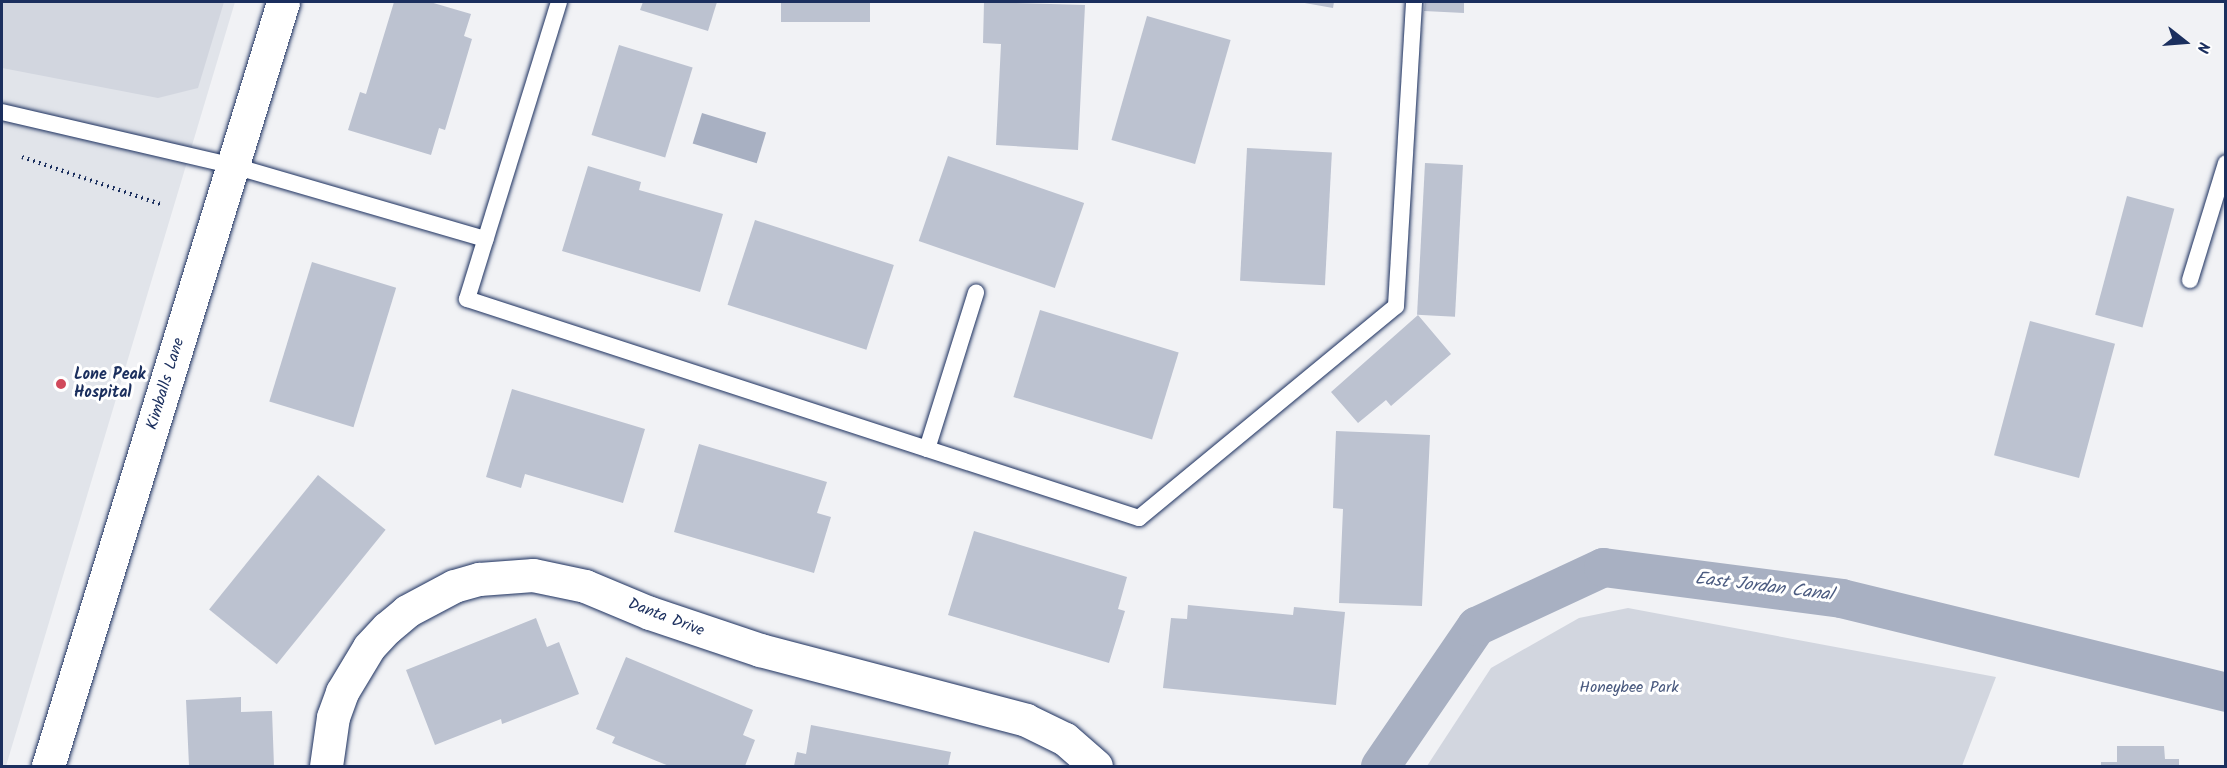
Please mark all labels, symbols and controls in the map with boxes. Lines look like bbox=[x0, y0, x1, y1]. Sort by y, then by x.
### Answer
north arrow bbox=[2155, 12, 2215, 72]
text: N bbox=[2189, 39, 2216, 56]
street label: Kimballs Lane bbox=[143, 336, 189, 432]
place label: Lone Peak Hospital bbox=[74, 365, 146, 403]
marker: Lone Peak Hospital bbox=[52, 375, 70, 393]
water label: East Jordan Canal bbox=[1694, 569, 1834, 607]
street label: Danta Drive bbox=[625, 595, 707, 641]
park label: Honeybee Park bbox=[1579, 678, 1679, 698]

